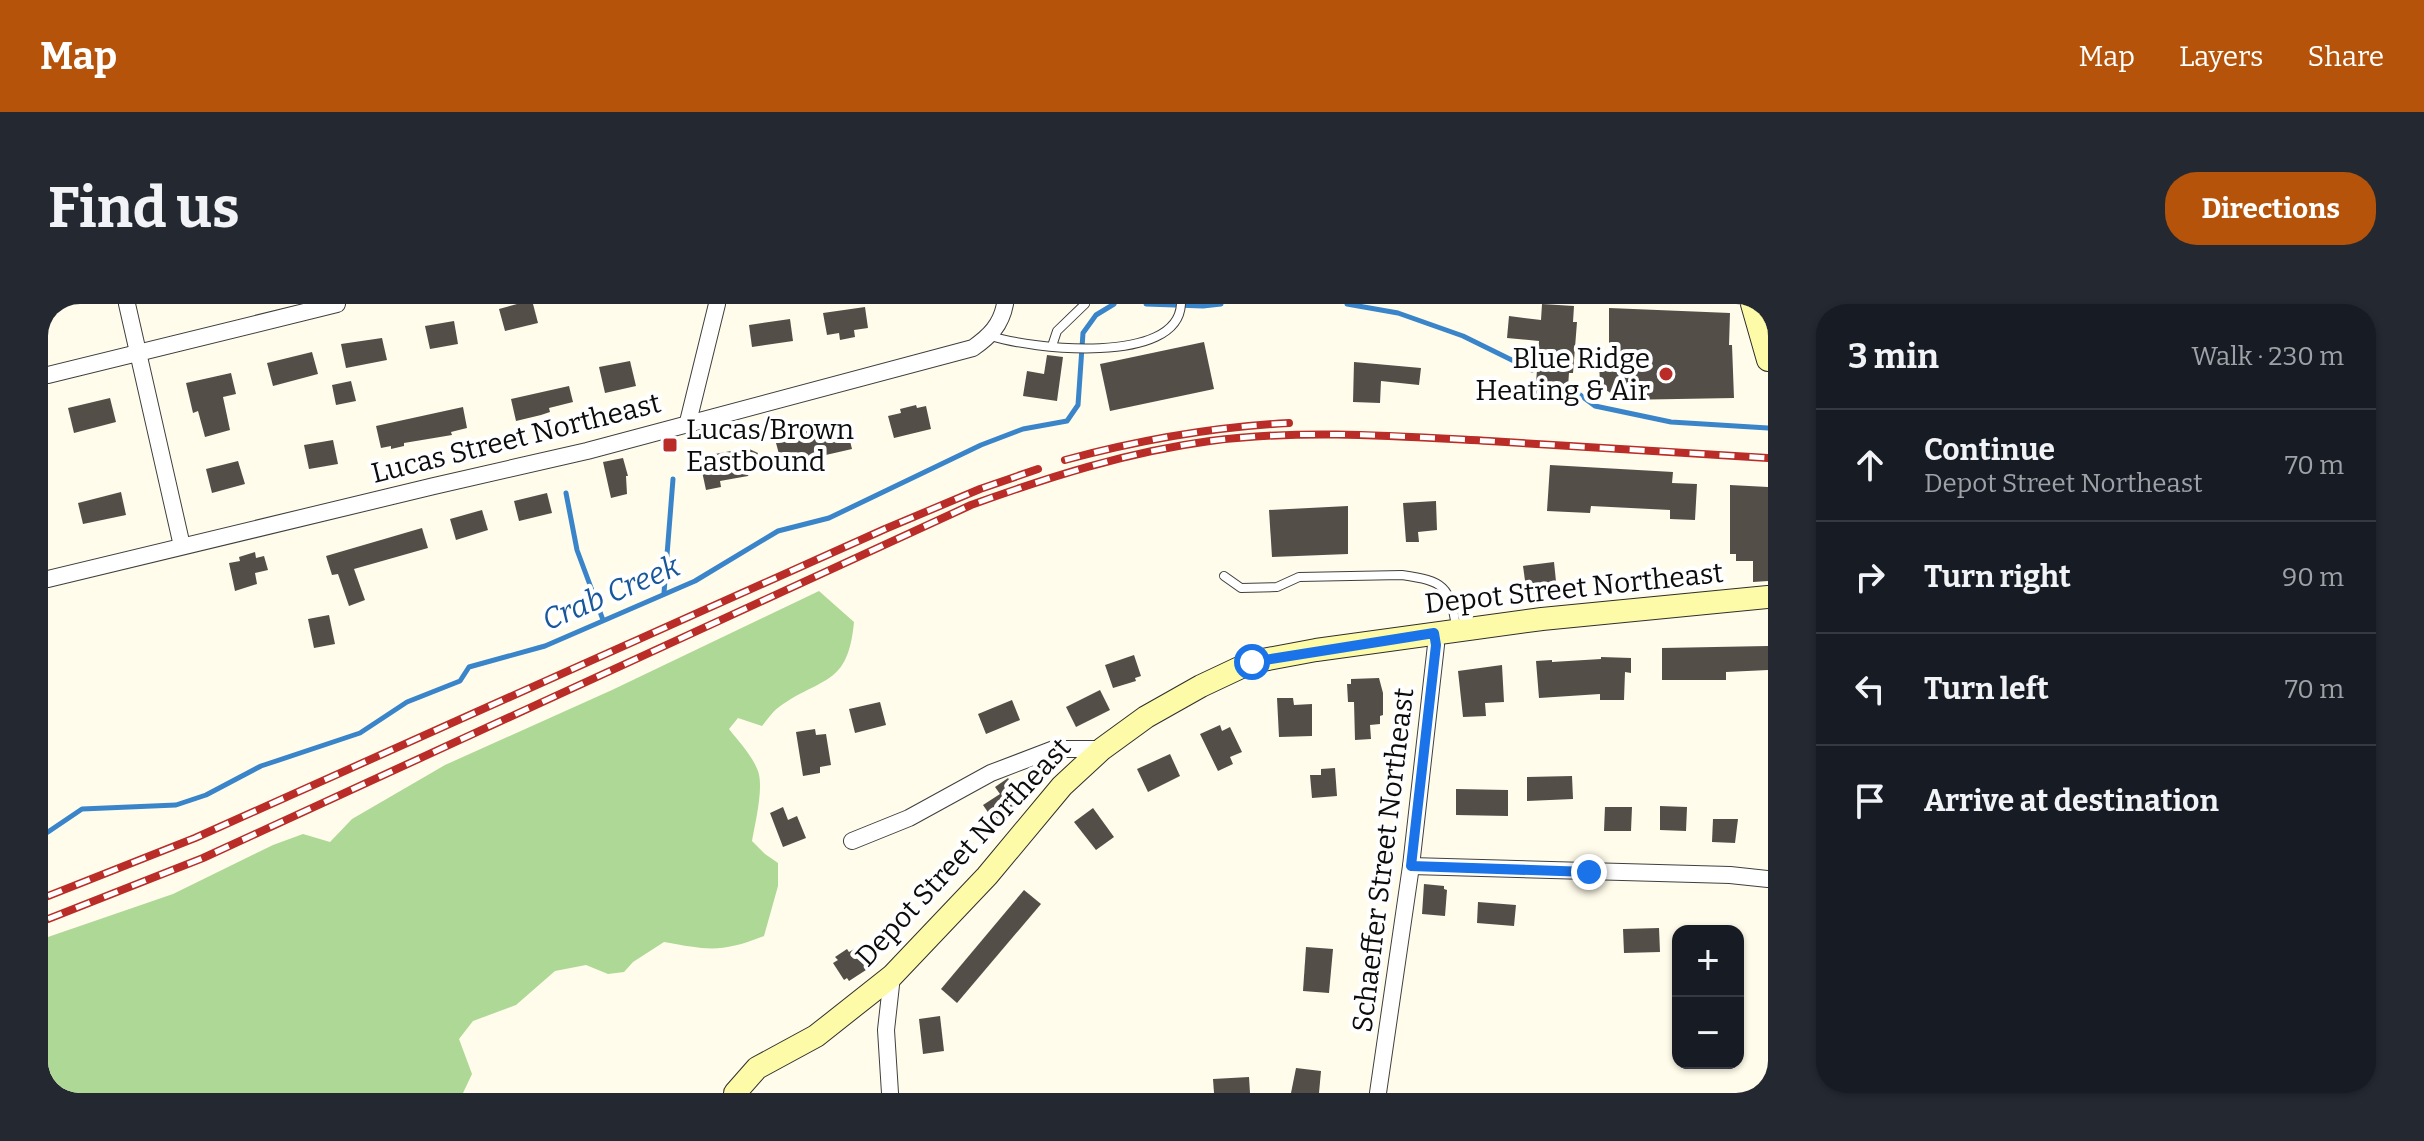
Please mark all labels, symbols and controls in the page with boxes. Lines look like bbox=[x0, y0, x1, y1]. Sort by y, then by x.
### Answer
text: Map bbox=[40, 33, 117, 79]
text: Map bbox=[2078, 40, 2135, 73]
text: Layers bbox=[2179, 40, 2263, 73]
text: Share bbox=[2307, 40, 2384, 73]
button: Directions bbox=[2165, 172, 2376, 245]
text: Find us bbox=[48, 175, 240, 242]
text: 3 min bbox=[1848, 336, 1939, 377]
text: Walk · 230 m bbox=[2192, 341, 2344, 372]
place label: Blue Ridge Heating & Air bbox=[1475, 342, 1650, 407]
marker: Blue Ridge Heating & Air bbox=[1657, 365, 1675, 383]
street label: Lucas Street Northeast bbox=[368, 386, 664, 490]
place label: Lucas/Brown Eastbound bbox=[686, 413, 854, 478]
text: Continue bbox=[1924, 432, 2055, 468]
marker: Lucas/Brown Eastbound bbox=[661, 436, 679, 454]
icon: ahead bbox=[1848, 443, 1892, 487]
text: 70 m bbox=[2285, 450, 2344, 481]
text: Depot Street Northeast bbox=[1924, 468, 2203, 499]
water label: Crab Creek bbox=[537, 548, 686, 638]
icon: right bbox=[1848, 555, 1892, 599]
street label: Depot Street Northeast bbox=[1423, 556, 1725, 620]
text: Turn right bbox=[1924, 559, 2071, 595]
text: 90 m bbox=[2282, 562, 2344, 593]
route start bbox=[1234, 644, 1270, 680]
icon: left bbox=[1848, 667, 1892, 711]
text: Turn left bbox=[1924, 671, 2049, 707]
text: 70 m bbox=[2285, 674, 2344, 705]
street label: Schaeffer Street Northeast bbox=[1345, 686, 1421, 1034]
street label: Depot Street Northeast bbox=[849, 731, 1077, 973]
icon: arrive bbox=[1848, 779, 1892, 823]
text: Arrive at destination bbox=[1924, 783, 2219, 819]
route end bbox=[1571, 854, 1607, 890]
map controls bbox=[1672, 925, 1744, 1069]
button: + bbox=[1672, 925, 1744, 997]
button: − bbox=[1672, 997, 1744, 1069]

